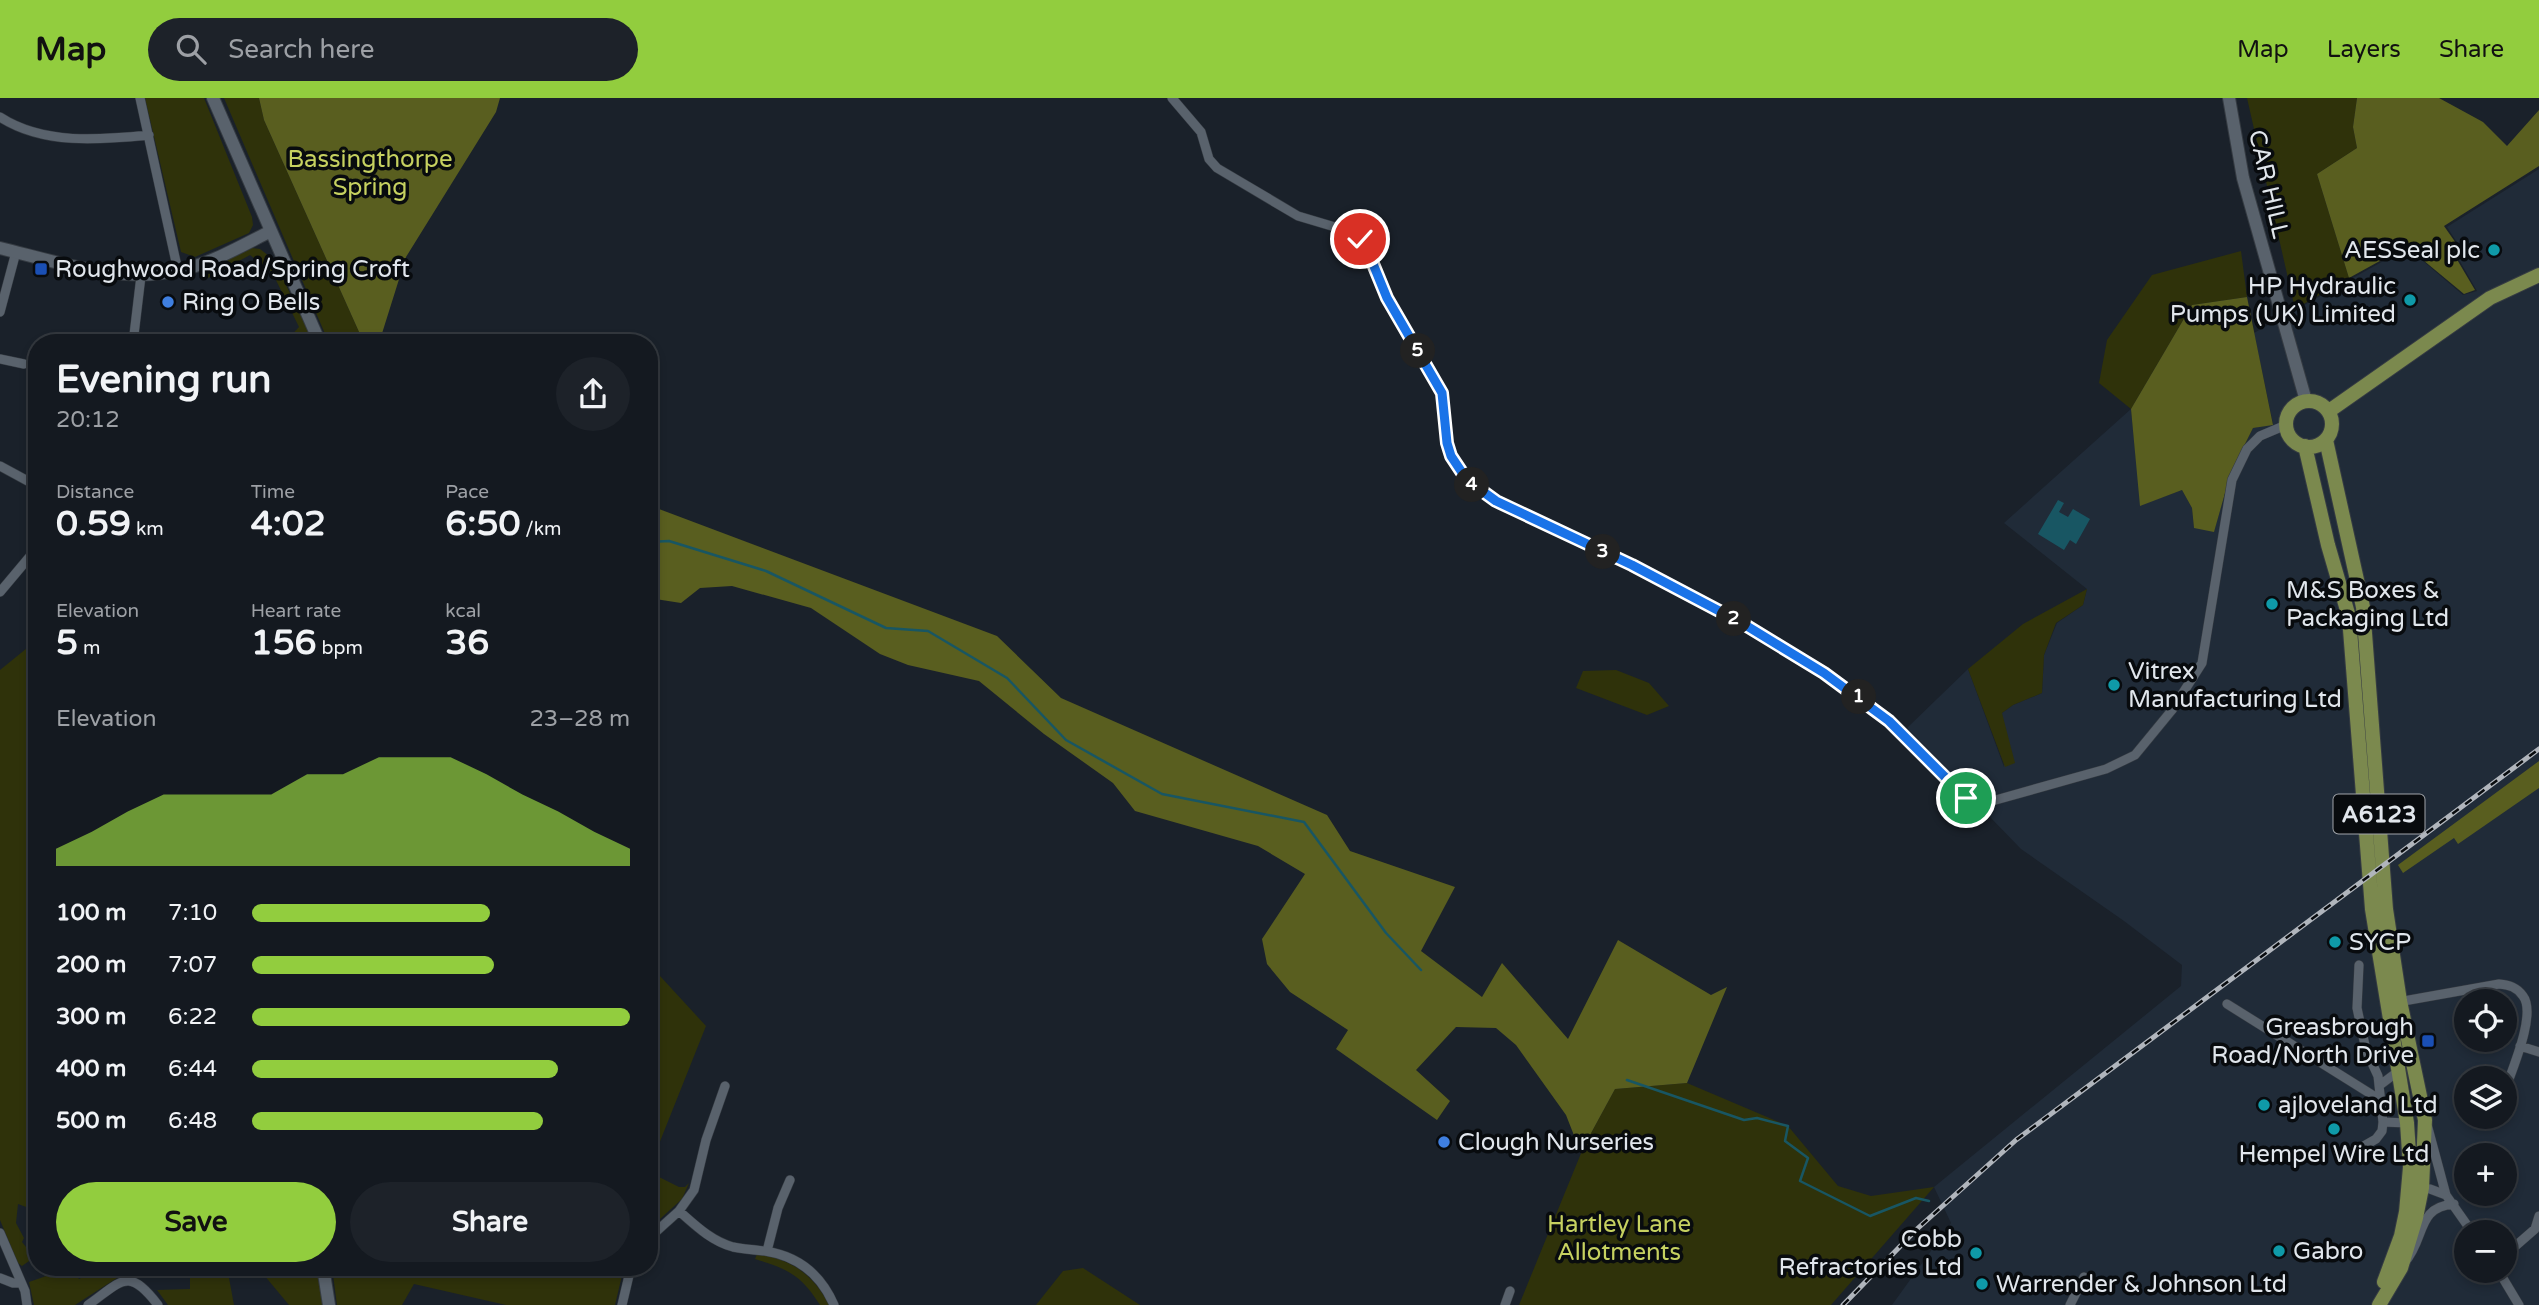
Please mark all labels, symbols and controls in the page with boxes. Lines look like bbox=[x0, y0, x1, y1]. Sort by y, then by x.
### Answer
search box bbox=[148, 18, 638, 81]
text: Map bbox=[35, 30, 106, 69]
icon: search bbox=[172, 30, 210, 68]
text: Search here bbox=[228, 34, 374, 65]
text: Map bbox=[2237, 35, 2289, 64]
text: Layers bbox=[2327, 35, 2401, 64]
text: Share bbox=[2439, 35, 2504, 64]
street label: CAR HILL bbox=[2242, 127, 2295, 241]
park label: Bassingthorpe Spring bbox=[287, 145, 453, 202]
pin bbox=[1330, 209, 1390, 269]
icon: check bbox=[1341, 220, 1379, 258]
place label: AESSeal plc bbox=[2344, 236, 2480, 265]
marker: AESSeal plc bbox=[2486, 242, 2502, 258]
place label: Roughwood Road/Spring Croft bbox=[55, 255, 410, 284]
marker: Roughwood Road/Spring Croft bbox=[33, 261, 49, 277]
place label: HP Hydraulic Pumps (UK) Limited bbox=[2170, 272, 2396, 329]
place label: Ring O Bells bbox=[182, 288, 320, 317]
marker: HP Hydraulic Pumps (UK) Limited bbox=[2402, 292, 2418, 308]
marker: Ring O Bells bbox=[160, 294, 176, 310]
pin: 5 bbox=[1400, 334, 1436, 368]
text: 5 bbox=[1412, 339, 1423, 361]
text: Evening run bbox=[56, 357, 271, 403]
button: share bbox=[556, 357, 630, 431]
text: 20:12 bbox=[56, 406, 120, 434]
pin: 4 bbox=[1454, 468, 1490, 502]
text: 4 bbox=[1466, 473, 1477, 495]
text: Distance bbox=[56, 481, 134, 503]
text: Time bbox=[251, 481, 295, 503]
text: Pace bbox=[445, 481, 489, 503]
text: 0.59 bbox=[56, 503, 131, 545]
text: 4:02 bbox=[251, 503, 326, 545]
text: 6:50 bbox=[445, 503, 520, 545]
text: km bbox=[131, 518, 164, 540]
text: /km bbox=[520, 518, 562, 540]
pin: 3 bbox=[1586, 534, 1620, 570]
text: 3 bbox=[1597, 540, 1608, 562]
place label: M&S Boxes & Packaging Ltd bbox=[2286, 576, 2449, 633]
marker: M&S Boxes & Packaging Ltd bbox=[2264, 596, 2280, 612]
text: Elevation bbox=[56, 600, 139, 622]
text: Heart rate bbox=[251, 600, 341, 622]
text: kcal bbox=[445, 600, 481, 622]
pin: 2 bbox=[1716, 602, 1752, 636]
text: 2 bbox=[1728, 607, 1739, 629]
text: 5 bbox=[56, 622, 78, 664]
text: 156 bbox=[251, 622, 317, 664]
text: 36 bbox=[445, 622, 489, 664]
text: m bbox=[78, 637, 100, 659]
text: bpm bbox=[317, 637, 363, 659]
place label: Vitrex Manufacturing Ltd bbox=[2128, 657, 2342, 714]
marker: Vitrex Manufacturing Ltd bbox=[2106, 677, 2122, 693]
pin: 1 bbox=[1842, 680, 1876, 714]
text: 1 bbox=[1853, 685, 1864, 707]
text: Elevation bbox=[56, 705, 157, 733]
text: 23–28 m bbox=[529, 705, 630, 733]
pin bbox=[1936, 768, 1996, 828]
icon: arrive bbox=[1947, 779, 1985, 817]
road number: A6123 bbox=[2334, 794, 2424, 834]
text: 100 m bbox=[56, 899, 126, 927]
text: 7:10 bbox=[168, 899, 217, 927]
place label: SYCP bbox=[2349, 928, 2411, 957]
marker: SYCP bbox=[2327, 934, 2343, 950]
text: 200 m bbox=[56, 951, 126, 979]
text: 7:07 bbox=[168, 951, 217, 979]
map controls bbox=[2454, 989, 2517, 1283]
button: locate bbox=[2454, 989, 2517, 1052]
text: 300 m bbox=[56, 1003, 126, 1031]
text: 6:22 bbox=[168, 1003, 217, 1031]
place label: Greasbrough Road/North Drive bbox=[2211, 1013, 2414, 1070]
marker: Greasbrough Road/North Drive bbox=[2420, 1033, 2436, 1049]
text: 400 m bbox=[56, 1055, 126, 1083]
text: 6:44 bbox=[168, 1055, 217, 1083]
button: layers bbox=[2454, 1066, 2517, 1129]
place label: ajloveland Ltd bbox=[2278, 1091, 2438, 1120]
marker: ajloveland Ltd bbox=[2256, 1097, 2272, 1113]
text: 500 m bbox=[56, 1107, 126, 1135]
text: 6:48 bbox=[168, 1107, 217, 1135]
marker: Hempel Wire Ltd bbox=[2326, 1121, 2342, 1137]
place label: Clough Nurseries bbox=[1458, 1128, 1654, 1157]
marker: Clough Nurseries bbox=[1436, 1134, 1452, 1150]
place label: Hempel Wire Ltd bbox=[2239, 1140, 2429, 1169]
button: + bbox=[2454, 1143, 2517, 1206]
button: Save bbox=[56, 1182, 336, 1262]
button: Share bbox=[350, 1182, 630, 1262]
park label: Hartley Lane Allotments bbox=[1547, 1210, 1691, 1267]
button: − bbox=[2454, 1220, 2517, 1283]
place label: Cobb Refractories Ltd bbox=[1779, 1225, 1962, 1282]
place label: Gabro bbox=[2293, 1237, 2363, 1266]
marker: Gabro bbox=[2271, 1243, 2287, 1259]
marker: Cobb Refractories Ltd bbox=[1968, 1245, 1984, 1261]
place label: Warrender & Johnson Ltd bbox=[1996, 1270, 2287, 1299]
marker: Warrender & Johnson Ltd bbox=[1974, 1276, 1990, 1292]

